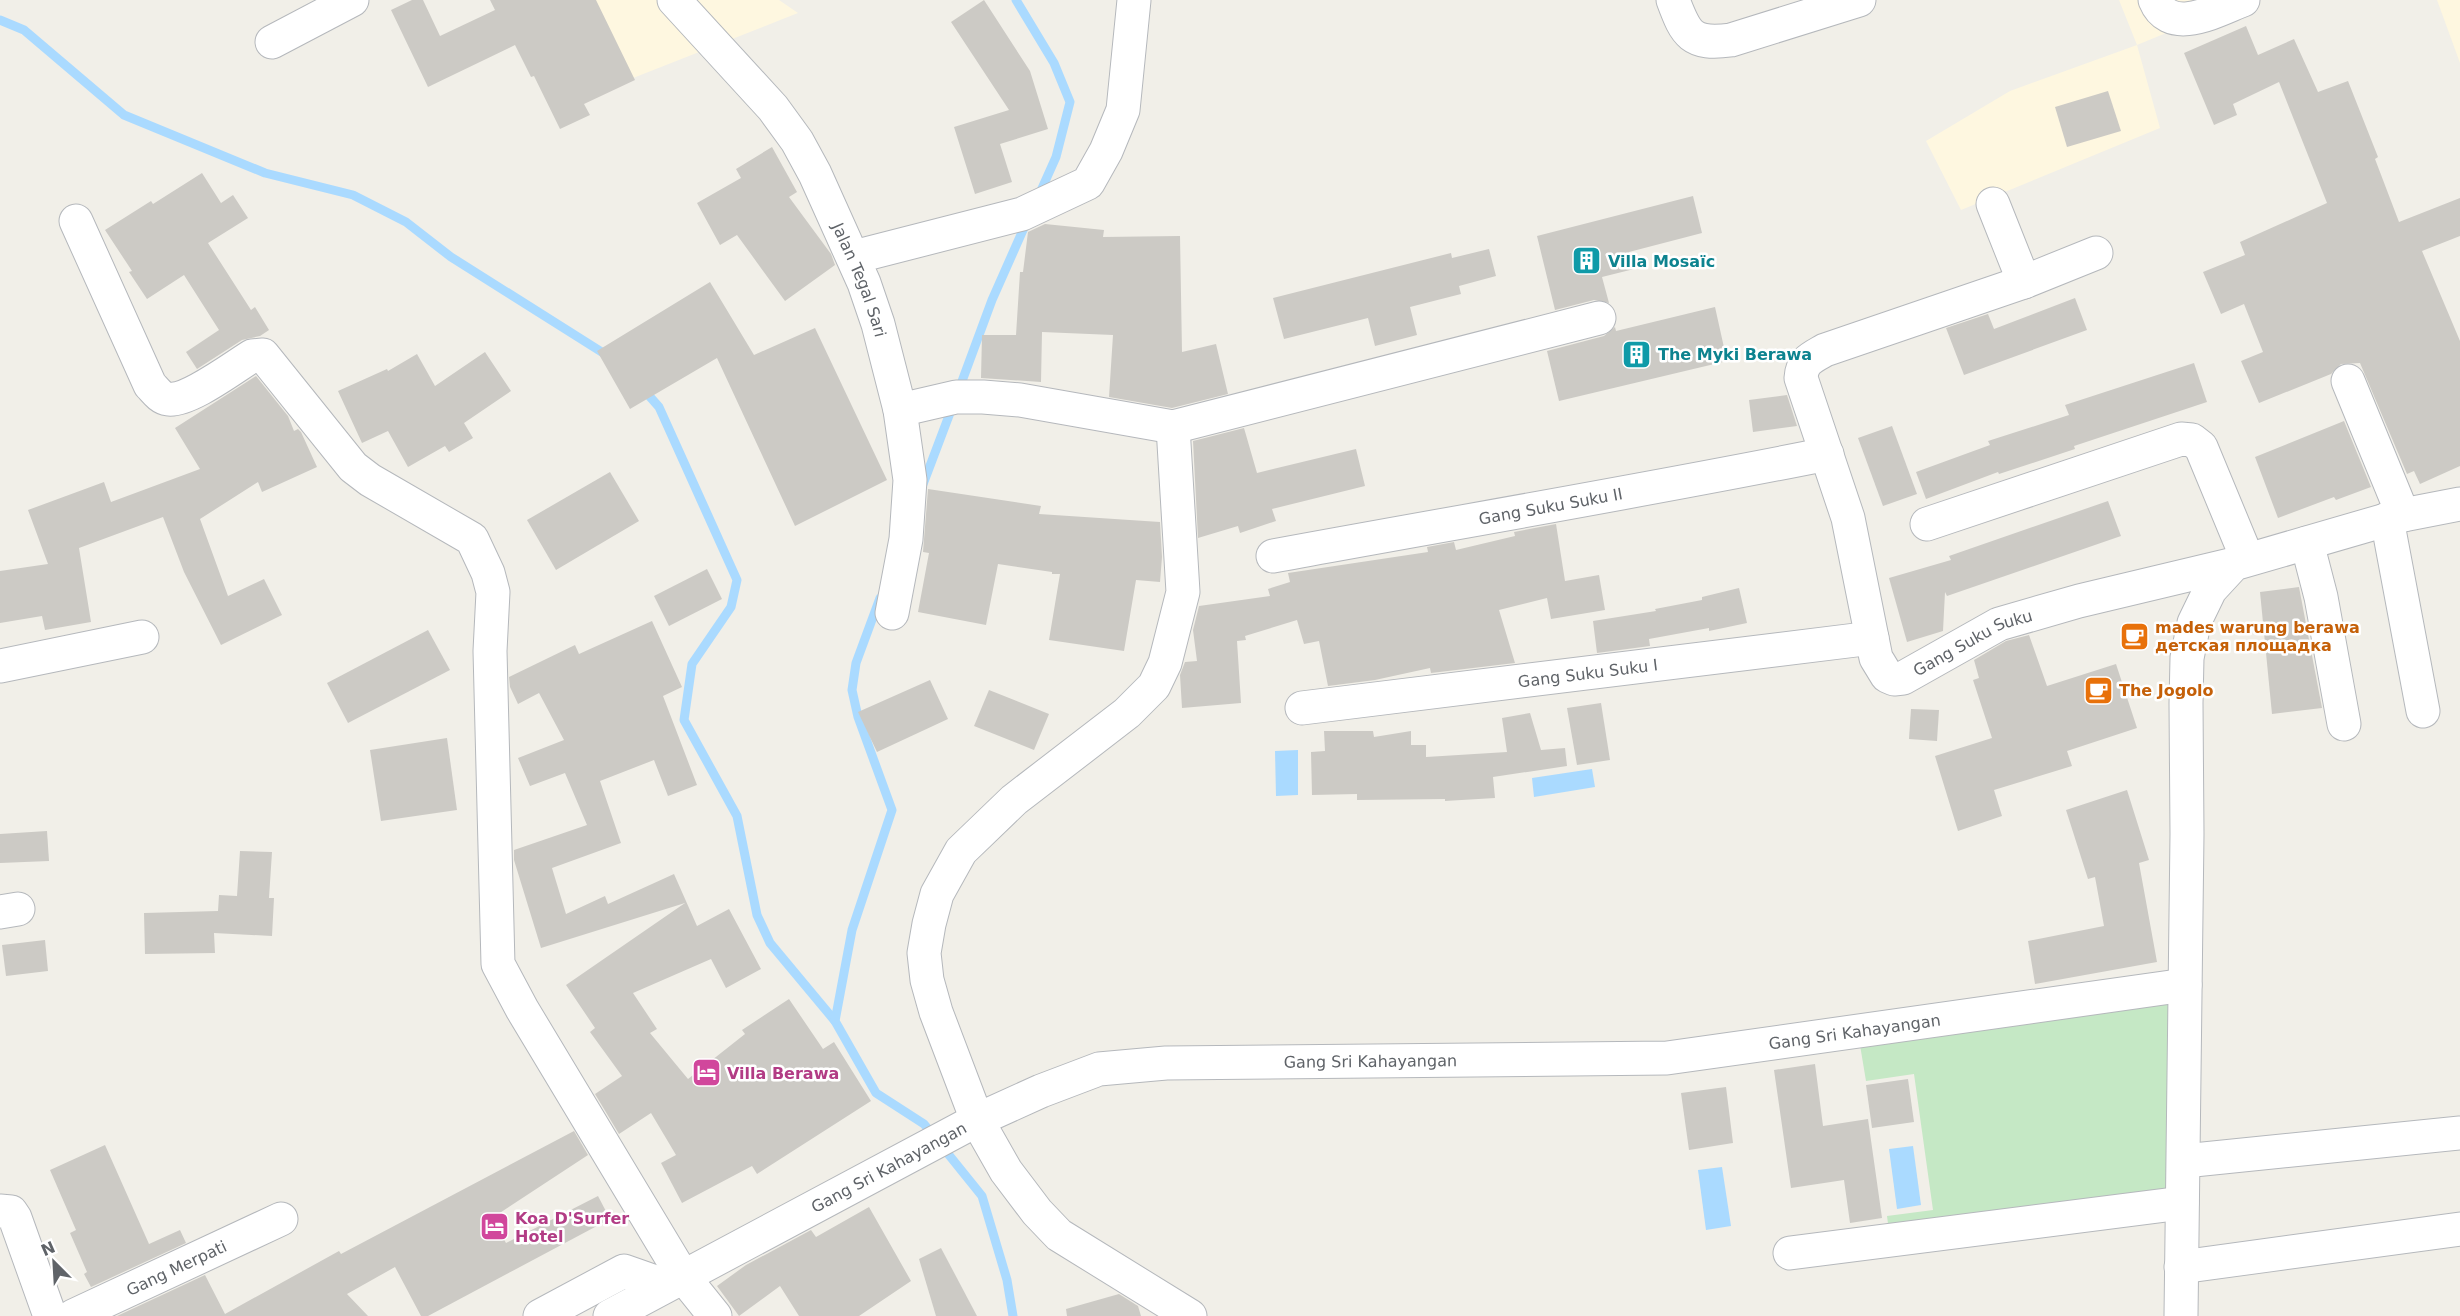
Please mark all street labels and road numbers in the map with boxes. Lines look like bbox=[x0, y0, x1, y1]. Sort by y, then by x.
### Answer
street label: Jalan Tegal Sari bbox=[828, 219, 890, 339]
street label: Gang Suku Suku II bbox=[1477, 484, 1624, 528]
street label: Gang Suku Suku bbox=[1910, 605, 2034, 680]
street label: Gang Suku Suku I bbox=[1517, 655, 1659, 691]
street label: Gang Sri Kahayangan bbox=[1767, 1010, 1942, 1053]
street label: Gang Sri Kahayangan bbox=[1284, 1051, 1457, 1071]
street label: Gang Sri Kahayangan bbox=[808, 1118, 970, 1216]
street label: Gang Merpati bbox=[123, 1236, 230, 1299]

